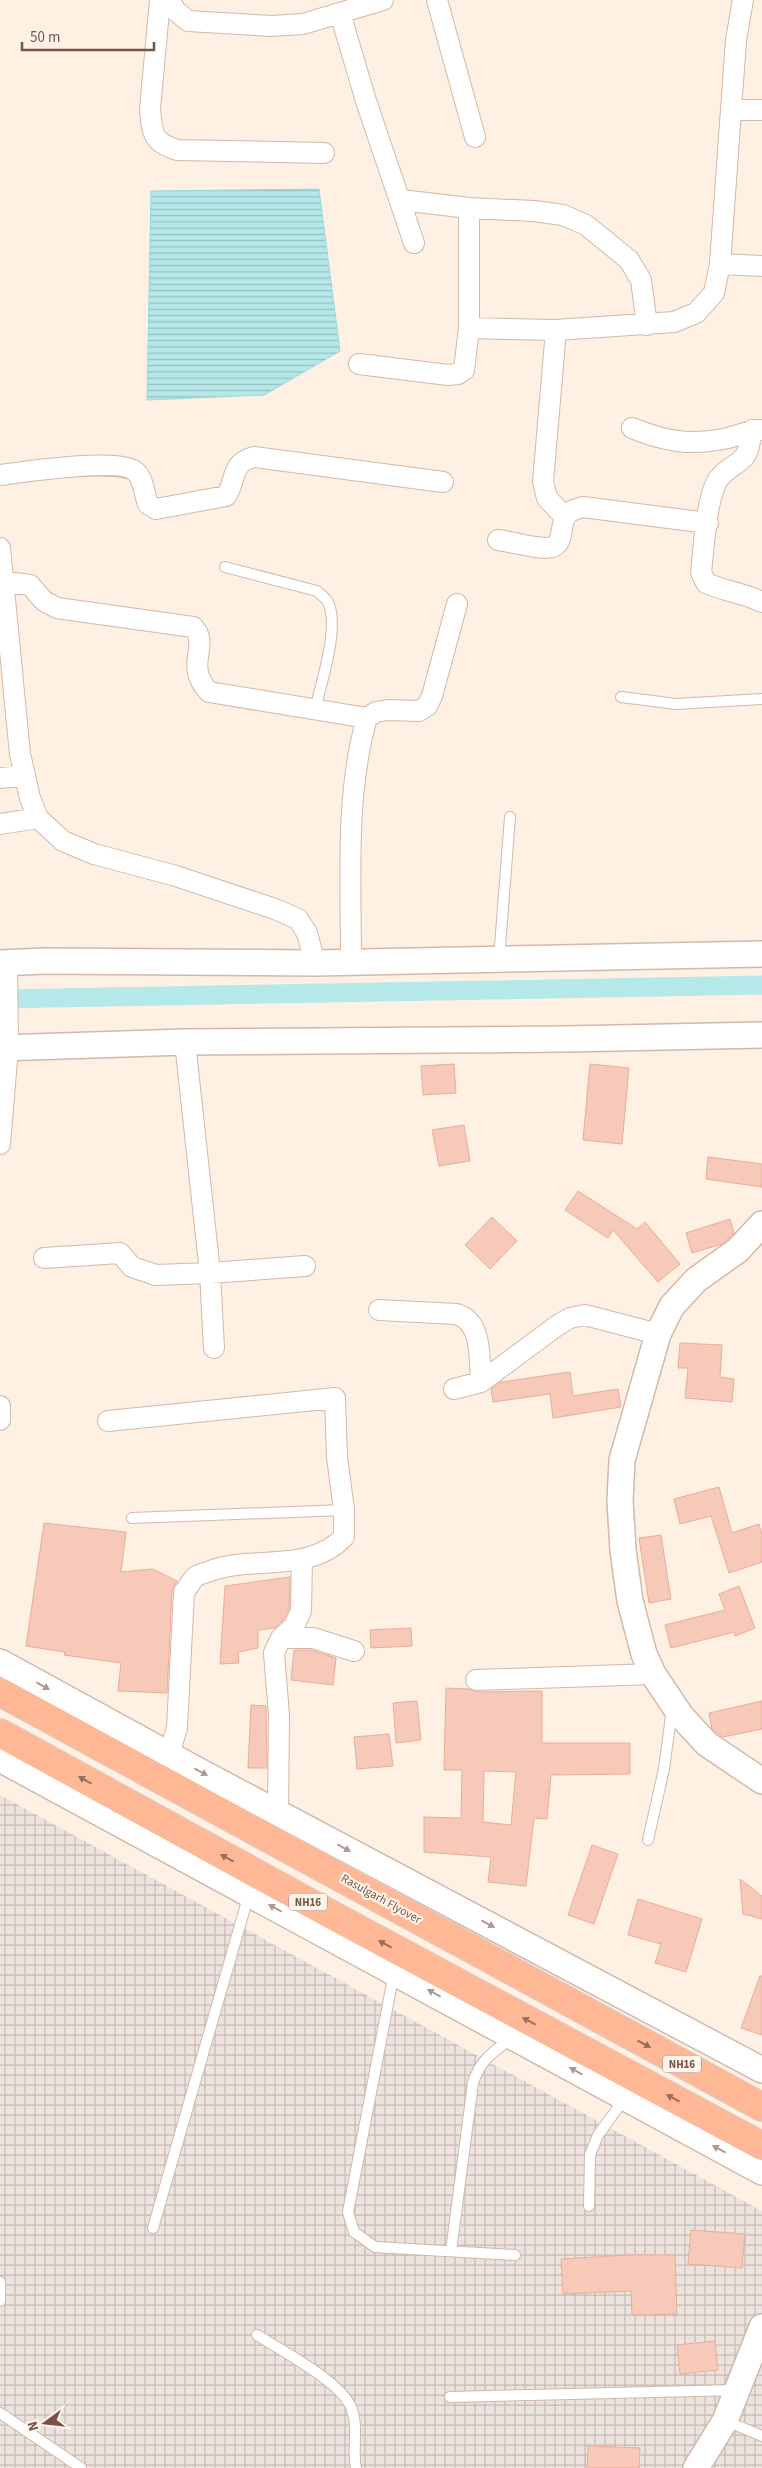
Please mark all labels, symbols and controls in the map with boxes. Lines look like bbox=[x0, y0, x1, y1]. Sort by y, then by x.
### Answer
scale bar bbox=[22, 20, 155, 52]
text: 50 m bbox=[30, 27, 60, 48]
one-way arrow bbox=[36, 1681, 49, 1690]
one-way arrow bbox=[194, 1767, 208, 1776]
one-way arrow bbox=[78, 1775, 92, 1784]
one-way arrow bbox=[337, 1844, 351, 1852]
one-way arrow bbox=[220, 1854, 235, 1862]
street label: Rasulgarh Flyover bbox=[338, 1870, 425, 1928]
road number: NH16 bbox=[289, 1894, 327, 1910]
one-way arrow bbox=[268, 1904, 283, 1912]
one-way arrow bbox=[480, 1920, 495, 1928]
one-way arrow bbox=[378, 1940, 393, 1948]
one-way arrow bbox=[427, 1989, 440, 1998]
one-way arrow bbox=[521, 2017, 536, 2025]
one-way arrow bbox=[637, 2040, 651, 2048]
road number: NH16 bbox=[663, 2056, 701, 2072]
one-way arrow bbox=[570, 2067, 583, 2076]
one-way arrow bbox=[665, 2094, 680, 2102]
one-way arrow bbox=[712, 2145, 726, 2153]
north arrow bbox=[20, 2398, 70, 2448]
text: N bbox=[23, 2419, 44, 2433]

